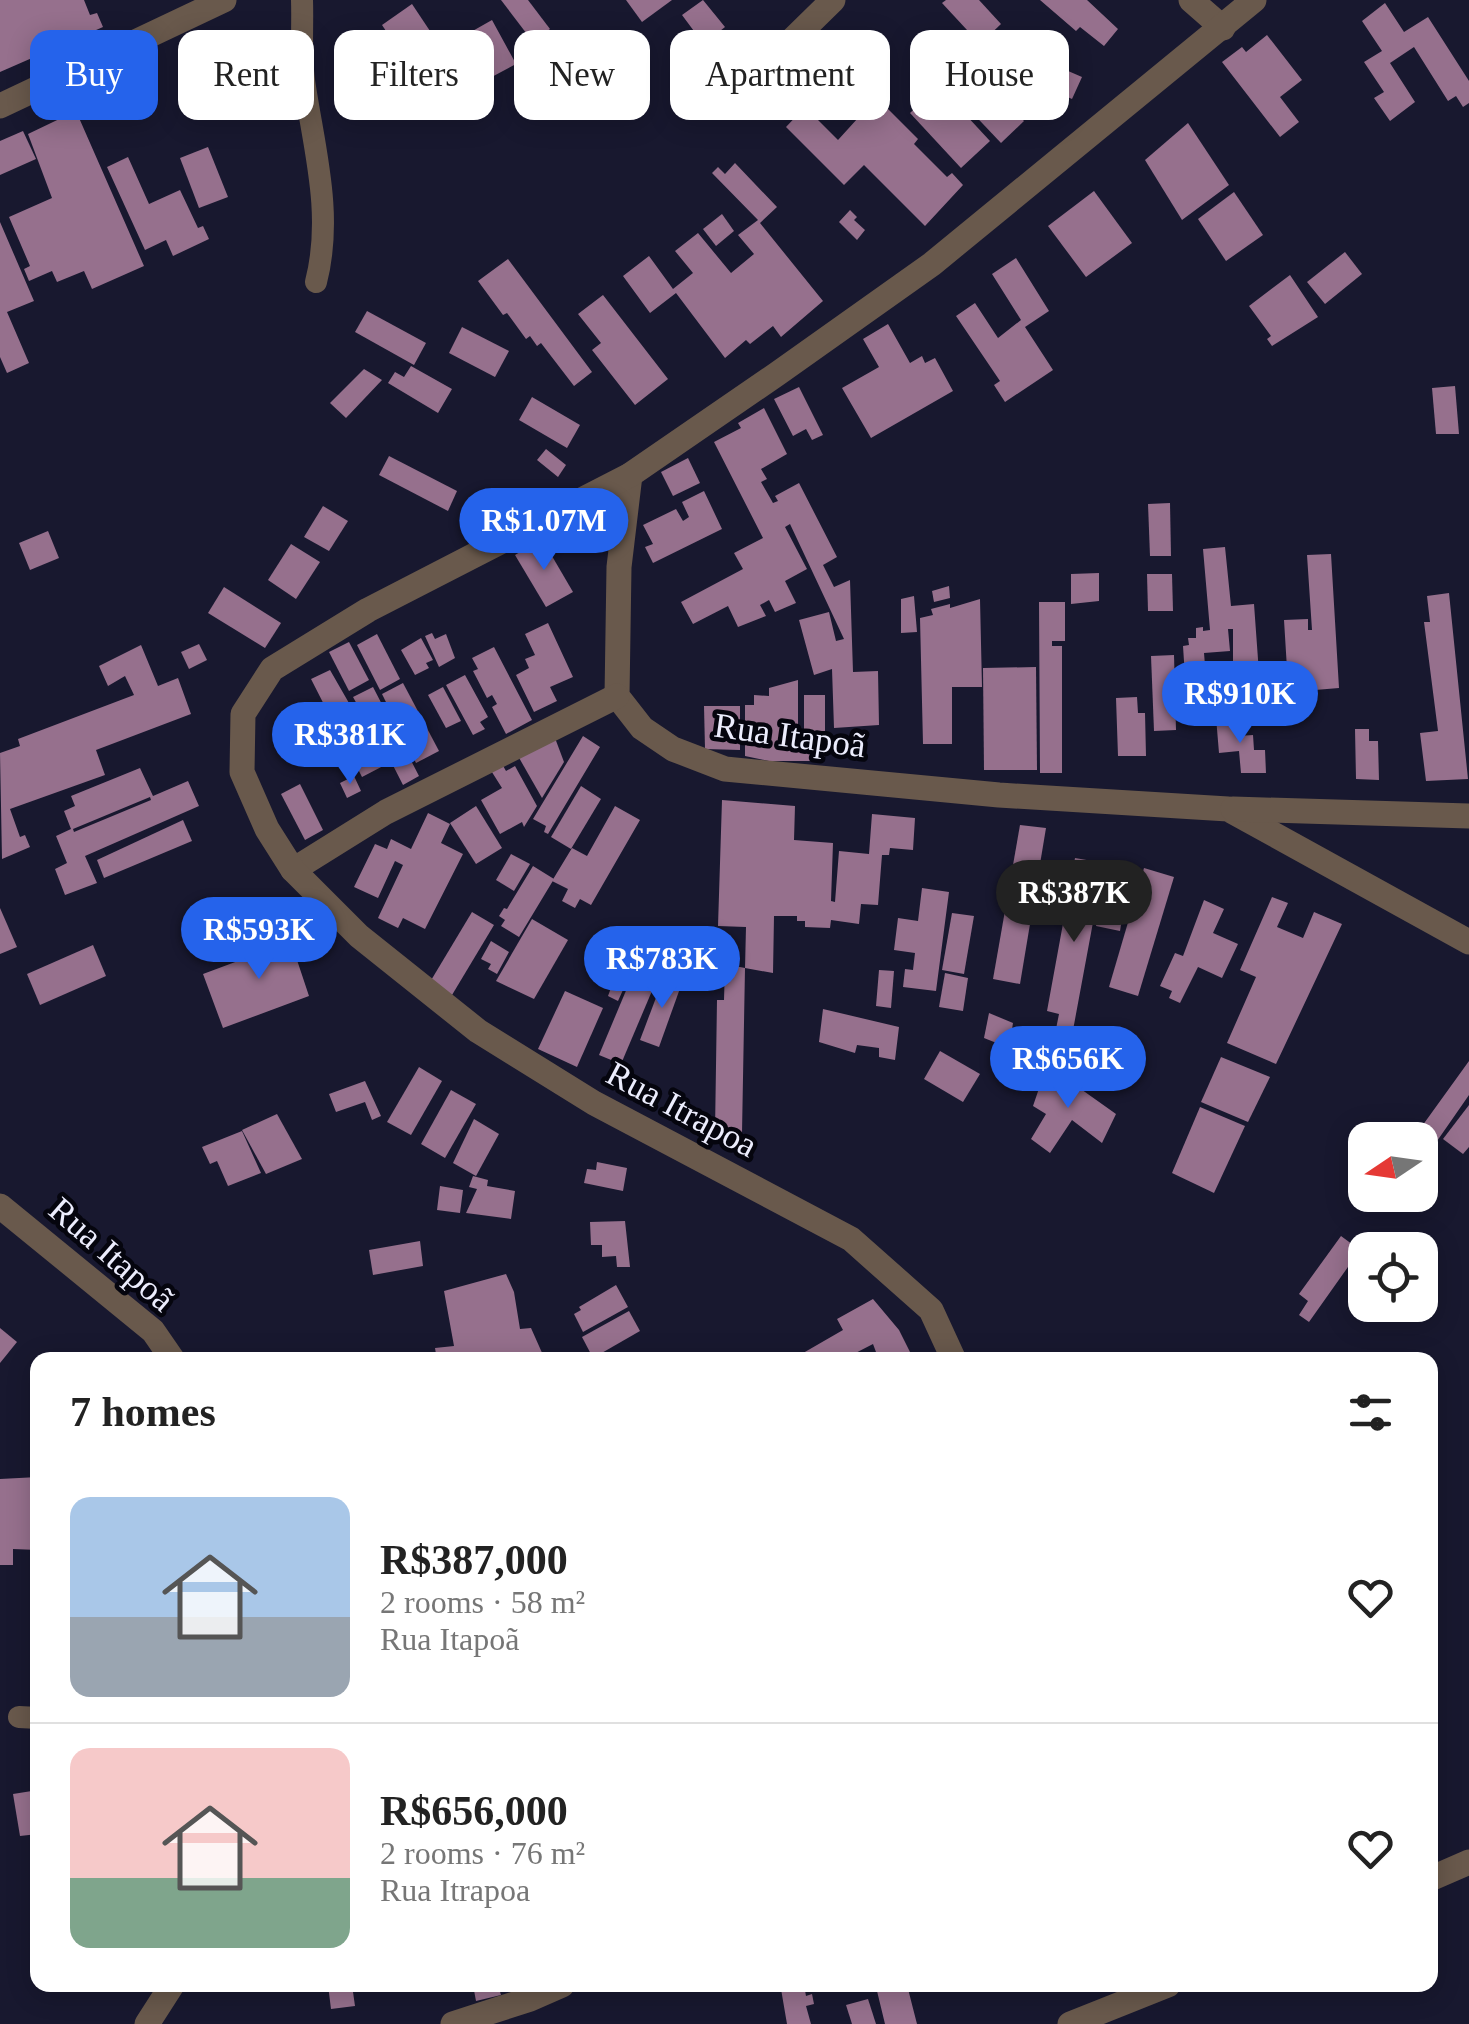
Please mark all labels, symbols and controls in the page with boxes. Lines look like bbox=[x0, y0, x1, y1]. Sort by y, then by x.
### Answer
chip: Buy bbox=[30, 30, 158, 120]
chip: Rent bbox=[178, 30, 314, 120]
chip: Filters bbox=[334, 30, 494, 120]
chip: New bbox=[514, 30, 650, 120]
chip: Apartment bbox=[670, 30, 890, 120]
chip: House bbox=[910, 30, 1069, 120]
pin: R$1.07M bbox=[452, 488, 636, 573]
text: R$1.07M bbox=[481, 502, 607, 538]
pin: R$910K bbox=[1159, 661, 1321, 746]
text: R$910K bbox=[1184, 675, 1296, 711]
pin: R$381K bbox=[269, 702, 431, 787]
street label: Rua Itapoã bbox=[712, 706, 869, 765]
text: R$381K bbox=[294, 716, 406, 752]
pin: R$387K bbox=[993, 860, 1155, 945]
text: R$387K bbox=[1018, 874, 1130, 910]
pin: R$593K bbox=[178, 897, 340, 982]
text: R$593K bbox=[203, 911, 315, 947]
pin: R$783K bbox=[581, 926, 743, 1011]
text: R$783K bbox=[606, 940, 718, 976]
pin: R$656K bbox=[987, 1026, 1149, 1111]
text: R$656K bbox=[1012, 1040, 1124, 1076]
street label: Rua Itrapoa bbox=[600, 1054, 764, 1165]
north arrow bbox=[1348, 1122, 1438, 1212]
map controls bbox=[1348, 1122, 1438, 1322]
street label: Rua Itapoã bbox=[41, 1190, 182, 1319]
button: locate bbox=[1348, 1232, 1438, 1322]
icon: filters bbox=[1343, 1385, 1398, 1440]
text: 7 homes bbox=[70, 1389, 216, 1435]
icon: home bbox=[150, 1537, 270, 1657]
text: R$387,000 bbox=[380, 1537, 568, 1583]
icon: heart bbox=[1343, 1570, 1398, 1625]
text: 2 rooms · 58 m² bbox=[380, 1584, 585, 1620]
text: Rua Itapoã bbox=[380, 1621, 520, 1657]
icon: home bbox=[150, 1788, 270, 1908]
text: R$656,000 bbox=[380, 1788, 568, 1834]
icon: heart bbox=[1343, 1821, 1398, 1876]
text: 2 rooms · 76 m² bbox=[380, 1835, 585, 1871]
text: Rua Itrapoa bbox=[380, 1872, 530, 1908]

